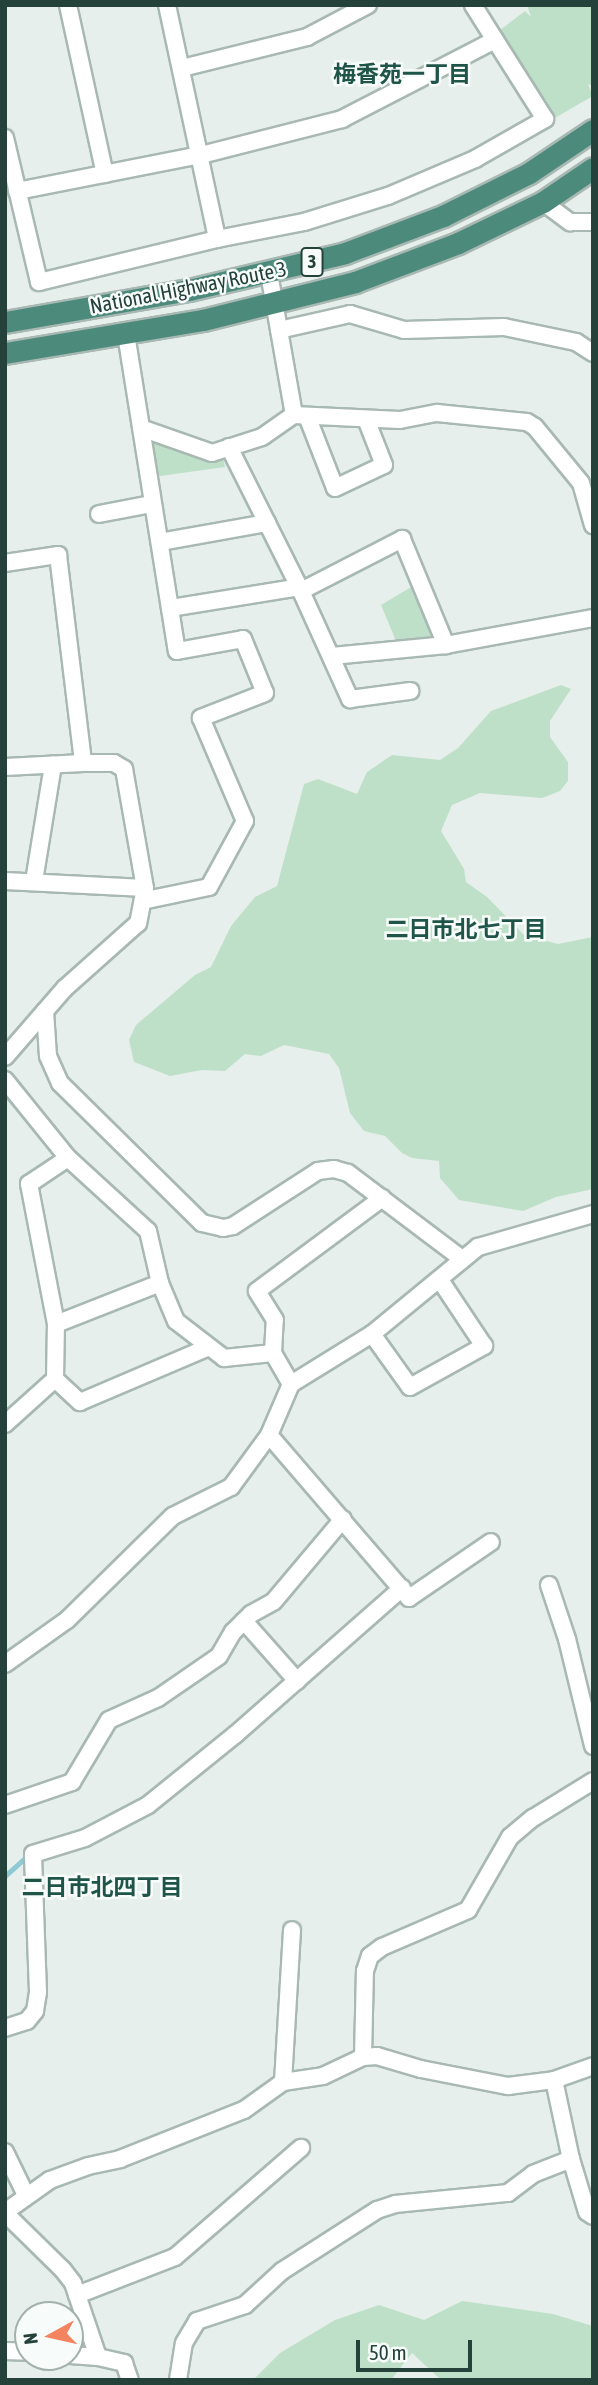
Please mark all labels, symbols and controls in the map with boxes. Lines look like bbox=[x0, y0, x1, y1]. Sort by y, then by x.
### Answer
district label: 梅香苑一丁目 bbox=[333, 60, 471, 88]
road number: 3 bbox=[300, 246, 324, 278]
street label: National Highway Route 3 bbox=[88, 256, 288, 318]
district label: 二日市北七丁目 bbox=[386, 915, 546, 943]
district label: 二日市北四丁目 bbox=[22, 1873, 182, 1901]
north arrow bbox=[14, 2301, 84, 2371]
scale bar bbox=[360, 2326, 476, 2370]
text: N bbox=[19, 2332, 42, 2346]
text: 50 m bbox=[369, 2340, 407, 2364]

